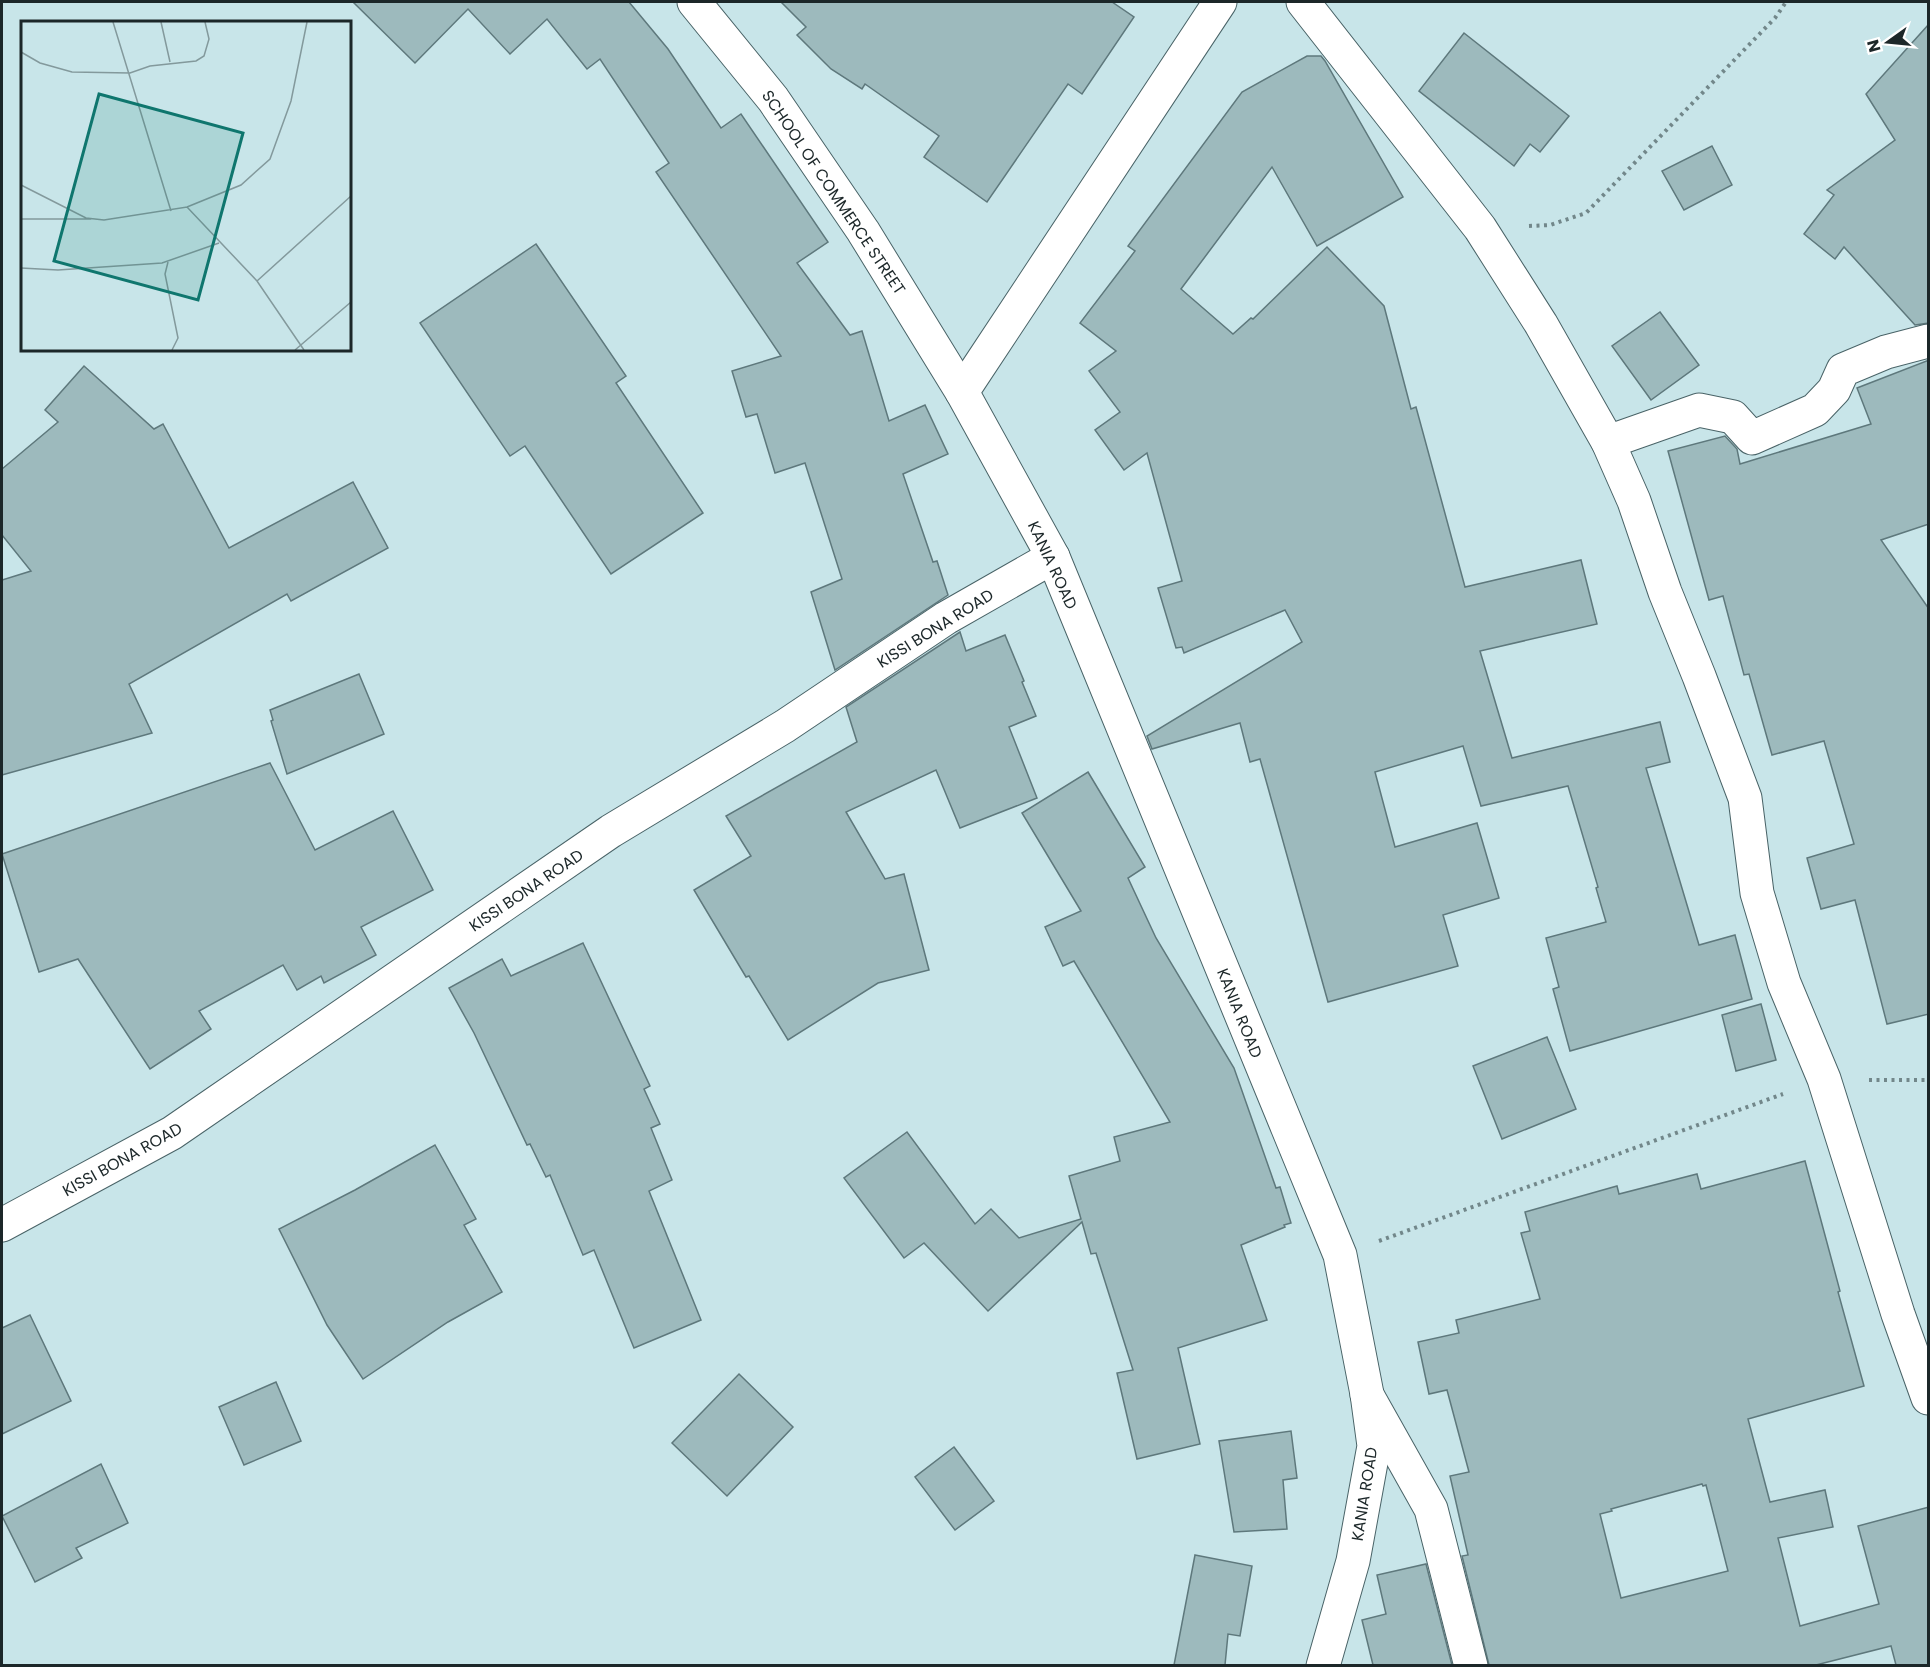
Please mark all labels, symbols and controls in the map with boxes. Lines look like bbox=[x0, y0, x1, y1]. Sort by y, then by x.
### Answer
north arrow bbox=[1858, 12, 1918, 72]
inset map bbox=[21, 21, 351, 351]
text: N bbox=[1861, 37, 1887, 55]
street label: SCHOOL OF COMMERCE STREET bbox=[756, 85, 911, 299]
street label: KANIA ROAD bbox=[1022, 517, 1083, 613]
street label: KISSI BONA ROAD bbox=[873, 583, 998, 674]
street label: KISSI BONA ROAD bbox=[464, 844, 588, 937]
street label: KANIA ROAD bbox=[1211, 965, 1268, 1062]
street label: KISSI BONA ROAD bbox=[58, 1117, 186, 1202]
street label: KANIA ROAD bbox=[1346, 1445, 1383, 1543]

